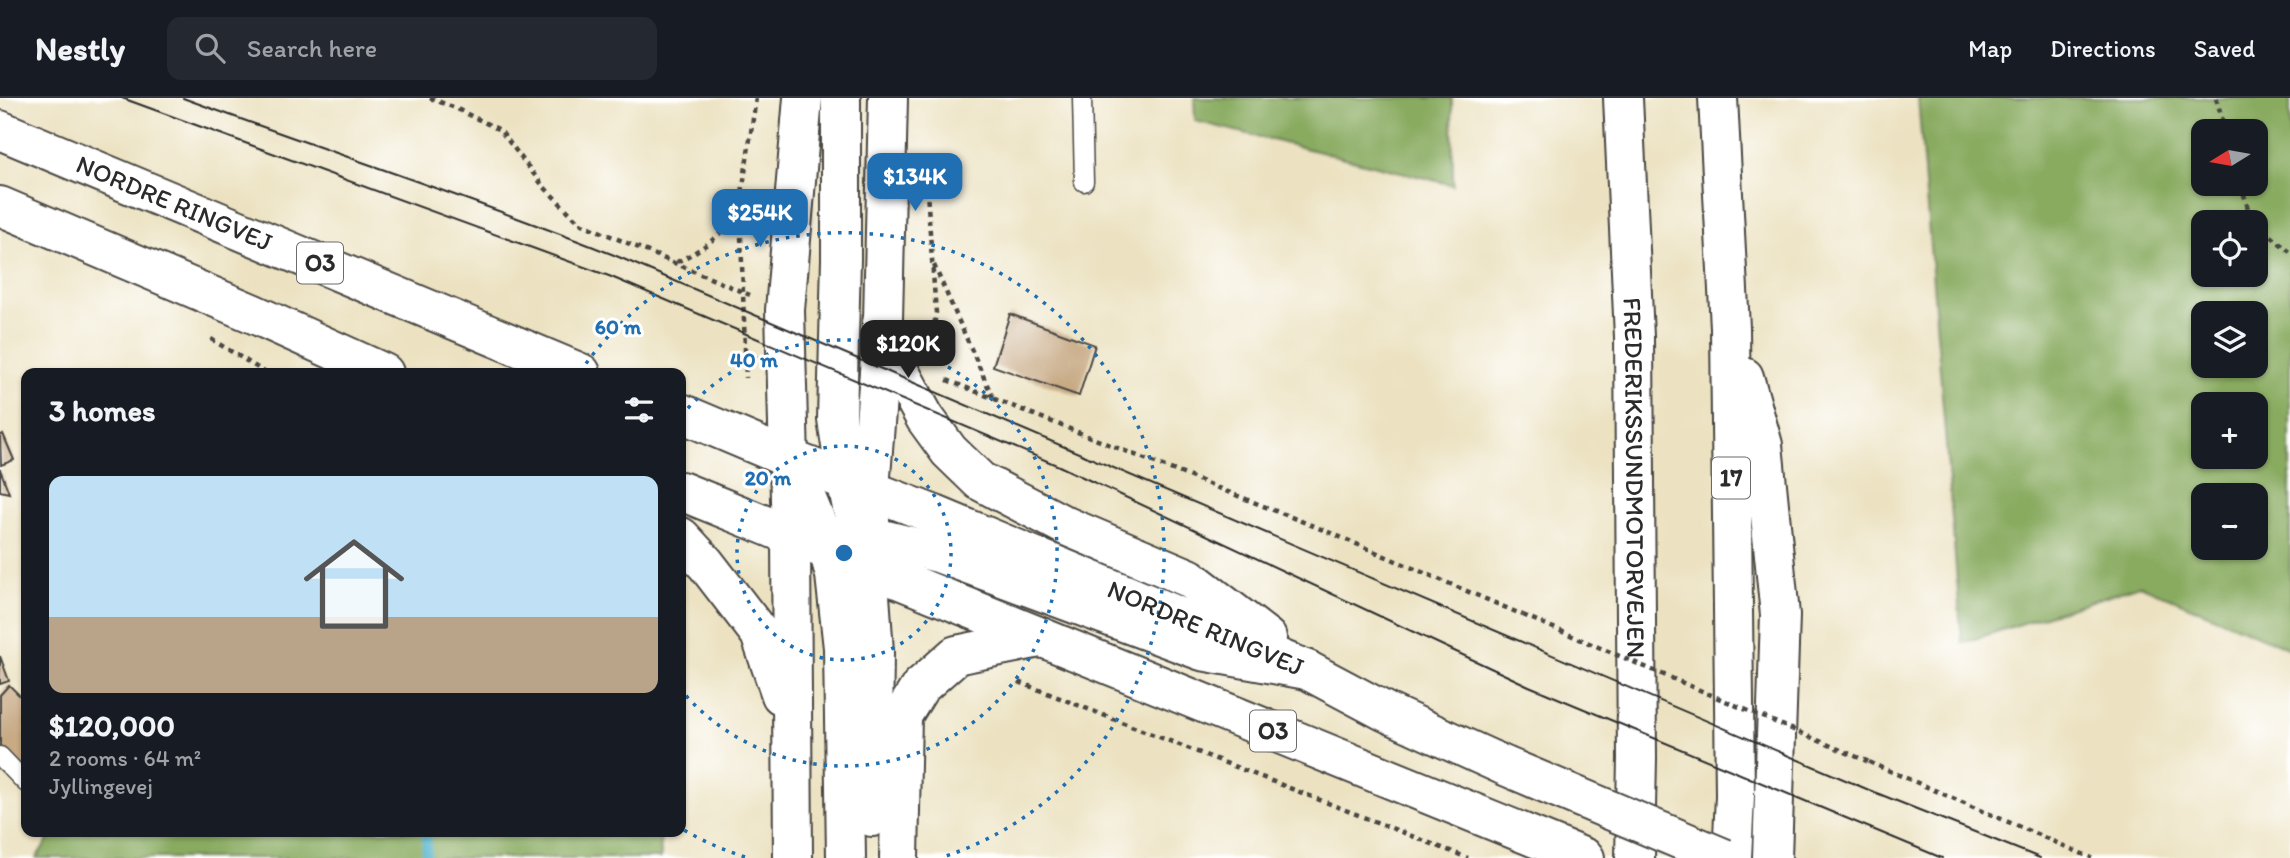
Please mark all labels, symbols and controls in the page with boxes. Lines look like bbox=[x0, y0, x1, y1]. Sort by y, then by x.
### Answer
search box bbox=[167, 17, 657, 80]
text: Nestly bbox=[35, 29, 125, 68]
icon: search bbox=[191, 29, 229, 67]
text: Search here bbox=[247, 32, 377, 64]
text: Map bbox=[1968, 34, 2012, 63]
text: Directions bbox=[2050, 34, 2156, 63]
text: Saved bbox=[2194, 34, 2255, 63]
north arrow bbox=[2191, 119, 2268, 196]
map controls bbox=[2191, 119, 2268, 560]
street label: NORDRE RINGVEJ bbox=[71, 148, 277, 258]
pin: $134K bbox=[866, 153, 964, 213]
text: $134K bbox=[883, 162, 947, 190]
pin: $254K bbox=[711, 190, 809, 249]
text: $254K bbox=[728, 198, 792, 226]
button: locate bbox=[2191, 210, 2268, 287]
road number: O3 bbox=[297, 243, 343, 284]
street label: FREDERIKSSUNDMOTORVEJEN bbox=[1616, 297, 1652, 658]
button: layers bbox=[2191, 301, 2268, 378]
text: 60 m bbox=[595, 314, 642, 339]
pin: $120K bbox=[859, 320, 957, 380]
text: $120K bbox=[876, 329, 940, 357]
text: 40 m bbox=[730, 347, 778, 372]
icon: filters bbox=[620, 391, 658, 429]
text: 3 homes bbox=[49, 392, 156, 429]
button: + bbox=[2191, 392, 2268, 469]
road number: 17 bbox=[1712, 458, 1750, 498]
text: 20 m bbox=[745, 465, 792, 490]
button: − bbox=[2191, 483, 2268, 560]
icon: home bbox=[291, 521, 417, 647]
centre of rings bbox=[832, 541, 856, 565]
street label: NORDRE RINGVEJ bbox=[1103, 573, 1309, 683]
text: $120,000 bbox=[49, 707, 175, 744]
road number: O3 bbox=[1250, 710, 1296, 752]
text: 2 rooms · 64 m² bbox=[49, 744, 201, 772]
text: Jyllingevej bbox=[49, 772, 153, 800]

